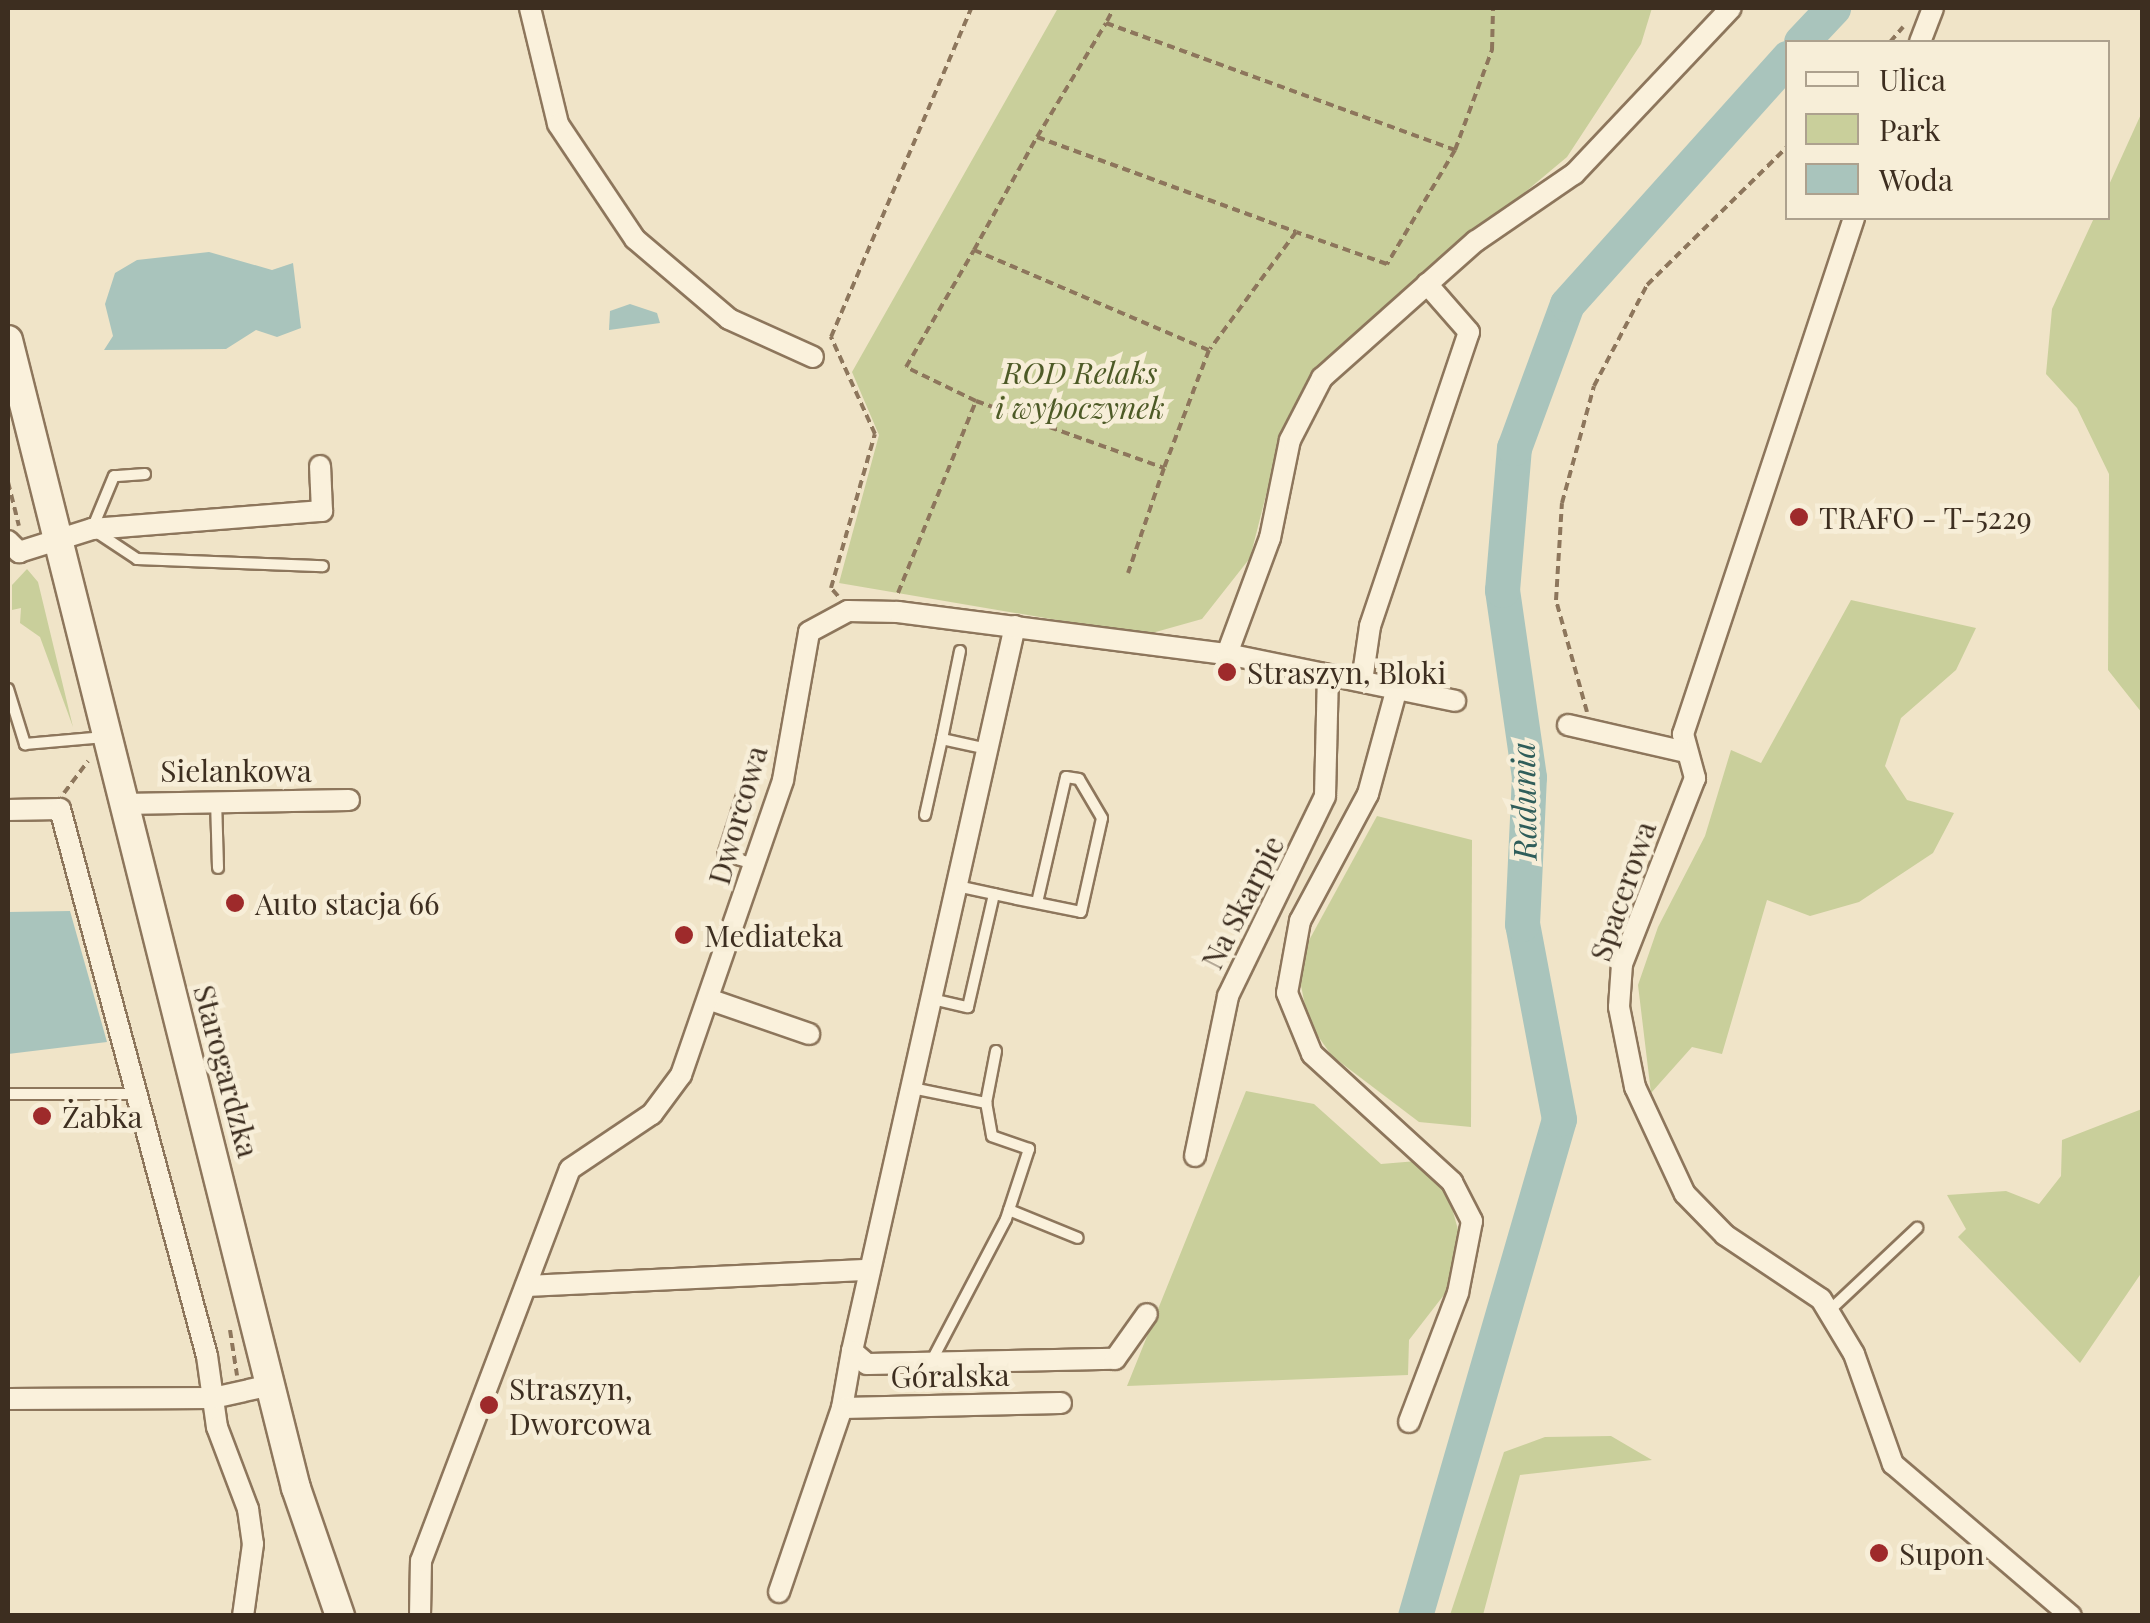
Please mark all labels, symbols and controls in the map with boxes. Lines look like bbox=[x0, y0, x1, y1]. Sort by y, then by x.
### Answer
legend bbox=[1785, 40, 2110, 220]
text: Ulica bbox=[1879, 59, 1946, 99]
text: Park bbox=[1879, 109, 1941, 149]
text: Woda bbox=[1879, 159, 1953, 199]
park label: ROD Relaks i wypoczynek bbox=[995, 354, 1165, 424]
place label: TRAFO - T-5229 bbox=[1819, 499, 2033, 535]
marker: TRAFO - T-5229 bbox=[1788, 506, 1810, 528]
place label: Straszyn, Bloki bbox=[1247, 654, 1446, 690]
marker: Straszyn, Bloki bbox=[1216, 661, 1238, 683]
water label: Radunia bbox=[1503, 741, 1543, 861]
street label: Dworcowa bbox=[700, 742, 774, 888]
street label: Sielankowa bbox=[160, 752, 312, 788]
street label: Spacerowa bbox=[1581, 817, 1663, 965]
street label: Na Skarpie bbox=[1193, 829, 1291, 975]
place label: Auto stacja 66 bbox=[255, 885, 440, 921]
marker: Auto stacja 66 bbox=[224, 892, 246, 914]
place label: Mediateka bbox=[704, 917, 843, 953]
marker: Mediateka bbox=[673, 924, 695, 946]
street label: Starogardzka bbox=[187, 981, 267, 1161]
place label: Żabka bbox=[62, 1098, 142, 1134]
marker: Żabka bbox=[31, 1105, 53, 1127]
street label: Góralska bbox=[890, 1356, 1010, 1394]
place label: Straszyn, Dworcowa bbox=[509, 1370, 651, 1440]
marker: Straszyn, Dworcowa bbox=[478, 1394, 500, 1416]
place label: Supon bbox=[1899, 1535, 1984, 1571]
marker: Supon bbox=[1868, 1542, 1890, 1564]

